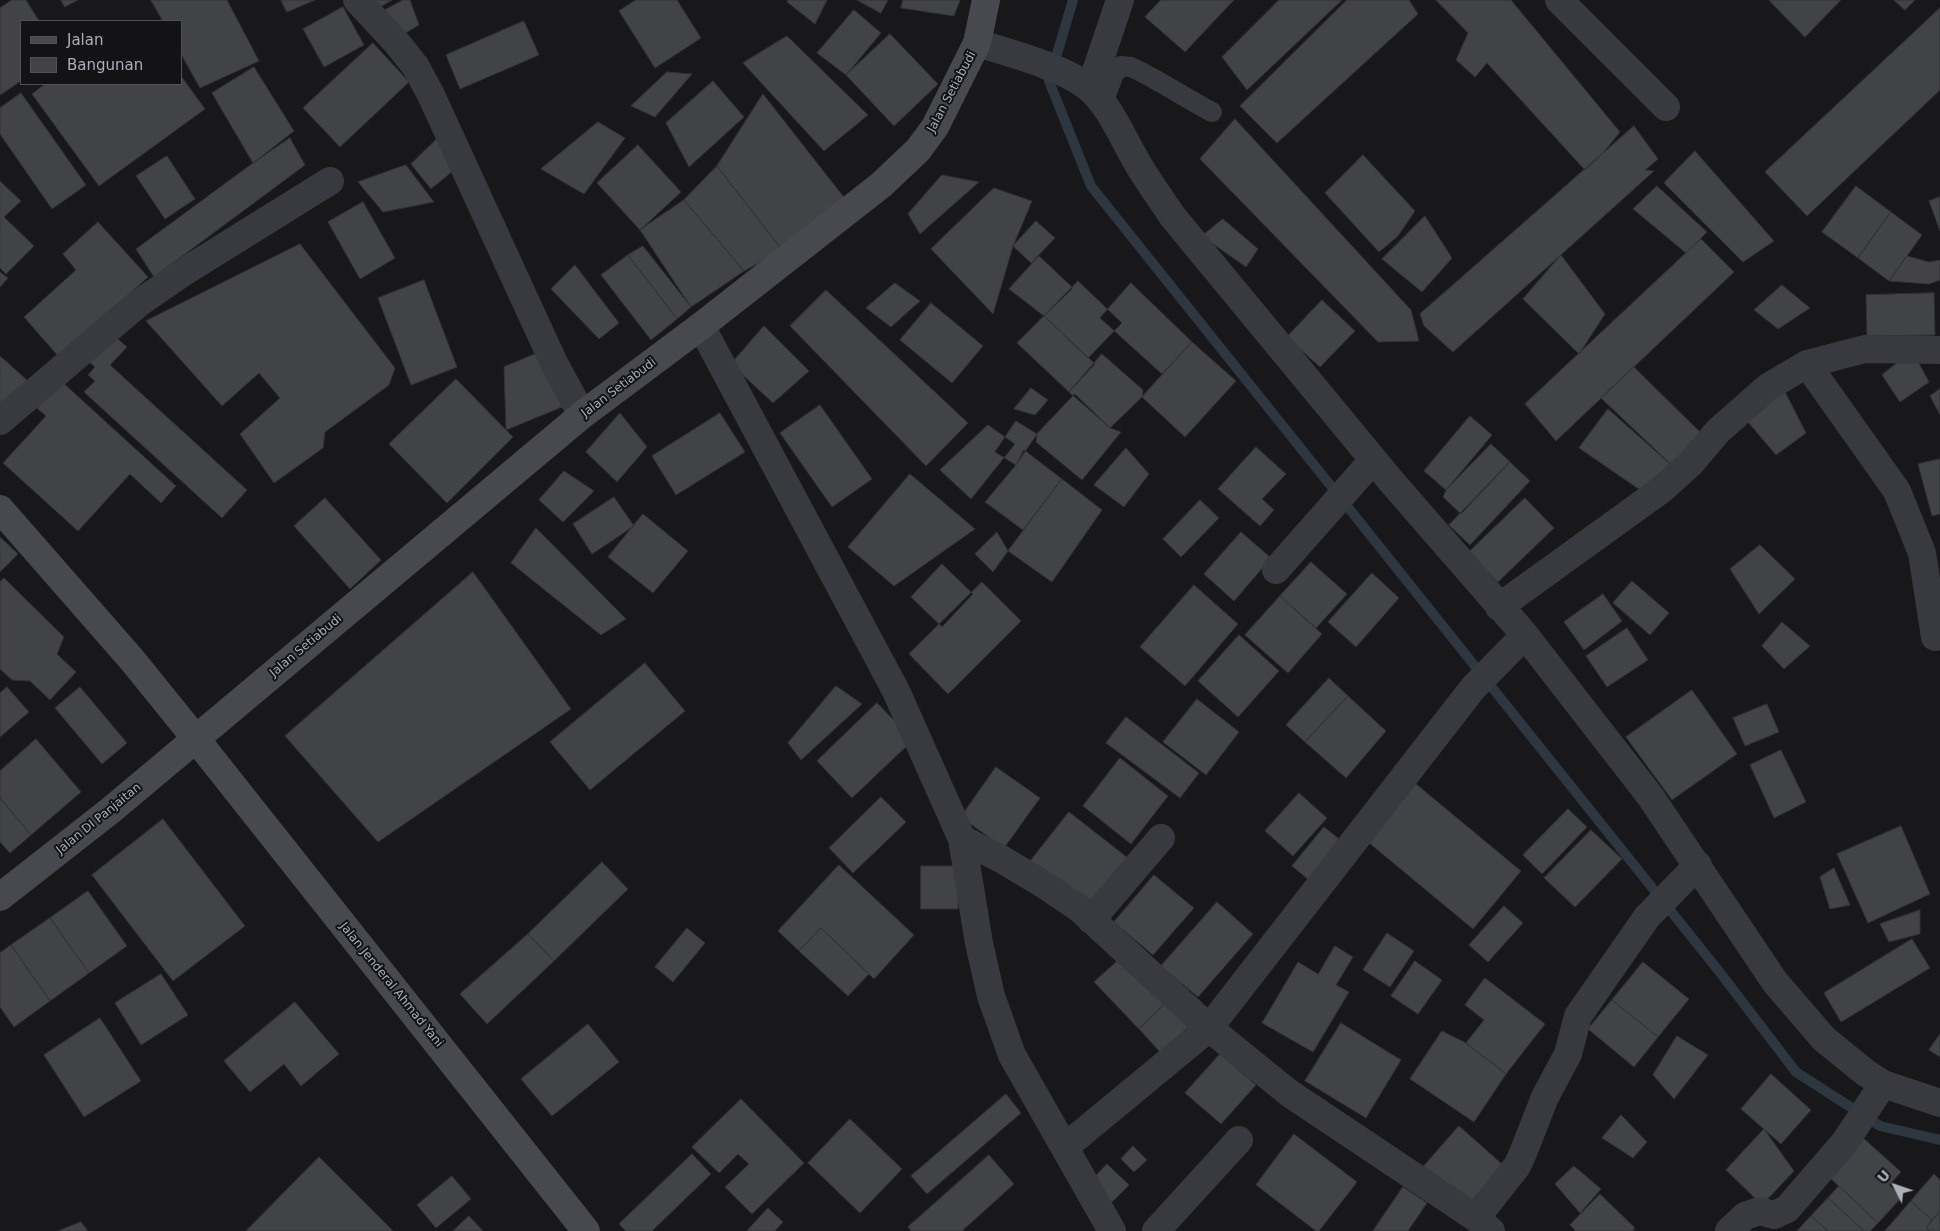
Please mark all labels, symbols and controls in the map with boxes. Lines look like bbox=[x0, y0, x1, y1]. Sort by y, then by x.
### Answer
legend bbox=[20, 20, 182, 85]
text: Jalan bbox=[67, 31, 103, 49]
street label: Jalan Setiabudi bbox=[925, 49, 979, 135]
text: Bangunan bbox=[67, 56, 143, 74]
street label: Jalan Setiabudi bbox=[579, 355, 659, 421]
street label: Jalan Setiabudi bbox=[267, 612, 345, 680]
street label: Jalan DI Panjaitan bbox=[54, 780, 144, 858]
street label: Jalan Jenderal Ahmad Yani bbox=[336, 920, 446, 1050]
north arrow bbox=[1870, 1161, 1920, 1211]
text: U bbox=[1874, 1167, 1893, 1186]

